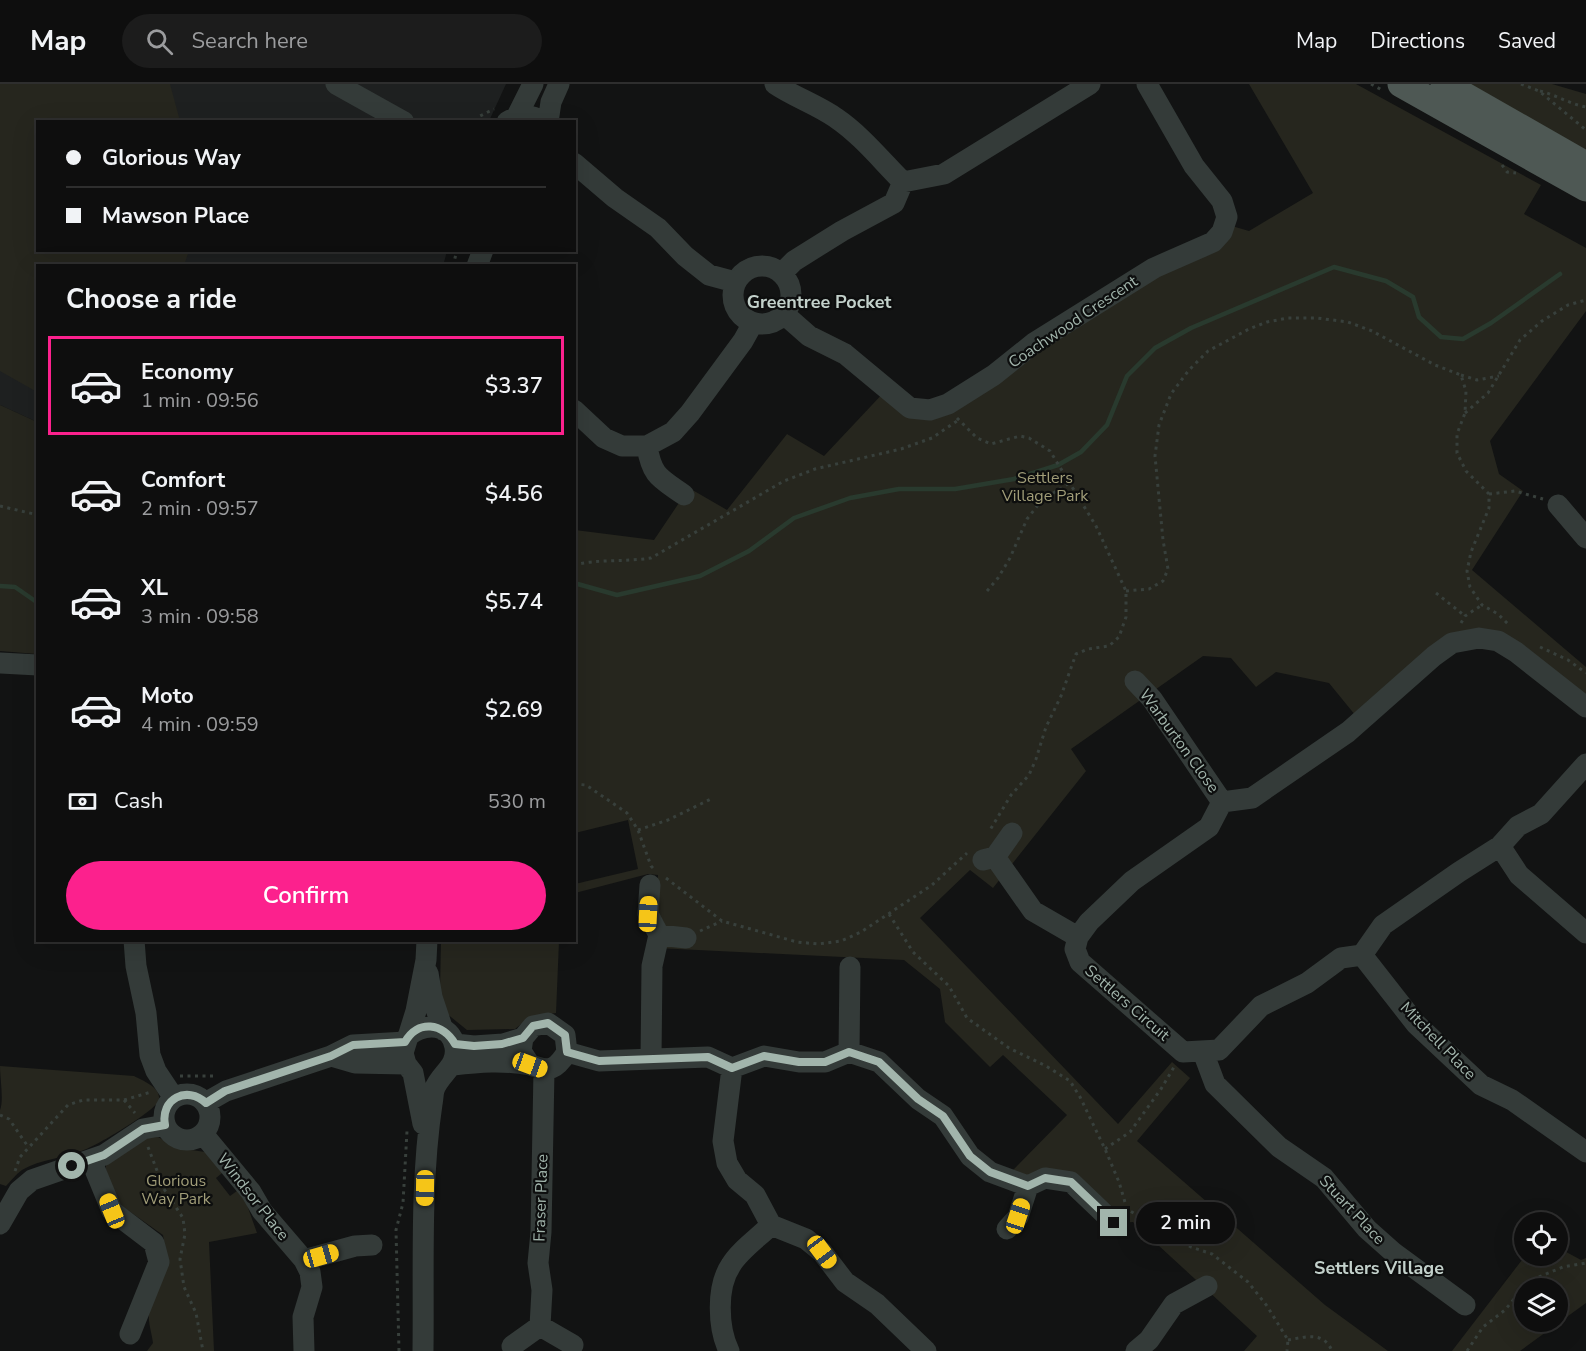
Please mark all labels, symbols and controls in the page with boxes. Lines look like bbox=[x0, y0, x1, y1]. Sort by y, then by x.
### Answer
search box bbox=[122, 14, 542, 68]
text: Map bbox=[30, 22, 86, 60]
icon: search bbox=[143, 25, 176, 58]
text: Search here bbox=[191, 26, 308, 56]
text: Map bbox=[1296, 27, 1337, 55]
text: Directions bbox=[1370, 27, 1465, 55]
text: Saved bbox=[1498, 27, 1556, 55]
text: Glorious Way bbox=[102, 143, 241, 173]
text: Mawson Place bbox=[102, 201, 249, 231]
street label: Coachwood Crescent bbox=[1004, 270, 1142, 374]
text: Choose a ride bbox=[66, 281, 237, 318]
district label: Greentree Pocket bbox=[747, 290, 891, 314]
text: Economy bbox=[141, 357, 233, 387]
icon: car bbox=[69, 359, 123, 413]
text: $3.37 bbox=[485, 371, 543, 401]
text: 1 min · 09:56 bbox=[141, 387, 259, 414]
text: Comfort bbox=[141, 465, 225, 495]
icon: car bbox=[69, 467, 123, 521]
park label: Settlers Village Park bbox=[1001, 467, 1089, 507]
text: $4.56 bbox=[485, 479, 543, 509]
text: 2 min · 09:57 bbox=[141, 495, 259, 522]
text: XL bbox=[141, 573, 168, 603]
icon: car bbox=[69, 575, 123, 629]
text: $5.74 bbox=[485, 587, 543, 617]
text: 3 min · 09:58 bbox=[141, 603, 259, 630]
text: Moto bbox=[141, 681, 194, 711]
icon: car bbox=[69, 683, 123, 737]
street label: Warburton Close bbox=[1134, 685, 1224, 797]
text: $2.69 bbox=[485, 695, 543, 725]
text: 4 min · 09:59 bbox=[141, 711, 259, 738]
icon: cash bbox=[66, 785, 99, 818]
text: Cash bbox=[114, 786, 163, 816]
text: 530 m bbox=[488, 788, 546, 815]
button: Confirm bbox=[66, 861, 546, 930]
car bbox=[638, 896, 658, 932]
street label: Settlers Circuit bbox=[1080, 960, 1174, 1046]
street label: Mitchell Place bbox=[1395, 997, 1481, 1085]
car bbox=[510, 1050, 550, 1080]
street label: Windsor Place bbox=[212, 1149, 294, 1245]
route start bbox=[58, 1152, 85, 1179]
street label: Fraser Place bbox=[528, 1154, 554, 1242]
park label: Glorious Way Park bbox=[141, 1170, 212, 1210]
car bbox=[416, 1170, 434, 1206]
street label: Stuart Place bbox=[1314, 1170, 1390, 1250]
car bbox=[97, 1191, 127, 1231]
car bbox=[1004, 1196, 1032, 1236]
callout: 2 min bbox=[1135, 1202, 1234, 1244]
route end bbox=[1100, 1209, 1127, 1236]
text: 2 min bbox=[1160, 1209, 1211, 1236]
map controls bbox=[1514, 1212, 1568, 1332]
button: locate bbox=[1514, 1212, 1568, 1266]
car bbox=[804, 1232, 840, 1272]
car bbox=[301, 1242, 341, 1270]
district label: Settlers Village bbox=[1314, 1256, 1444, 1280]
button: layers bbox=[1514, 1278, 1568, 1332]

